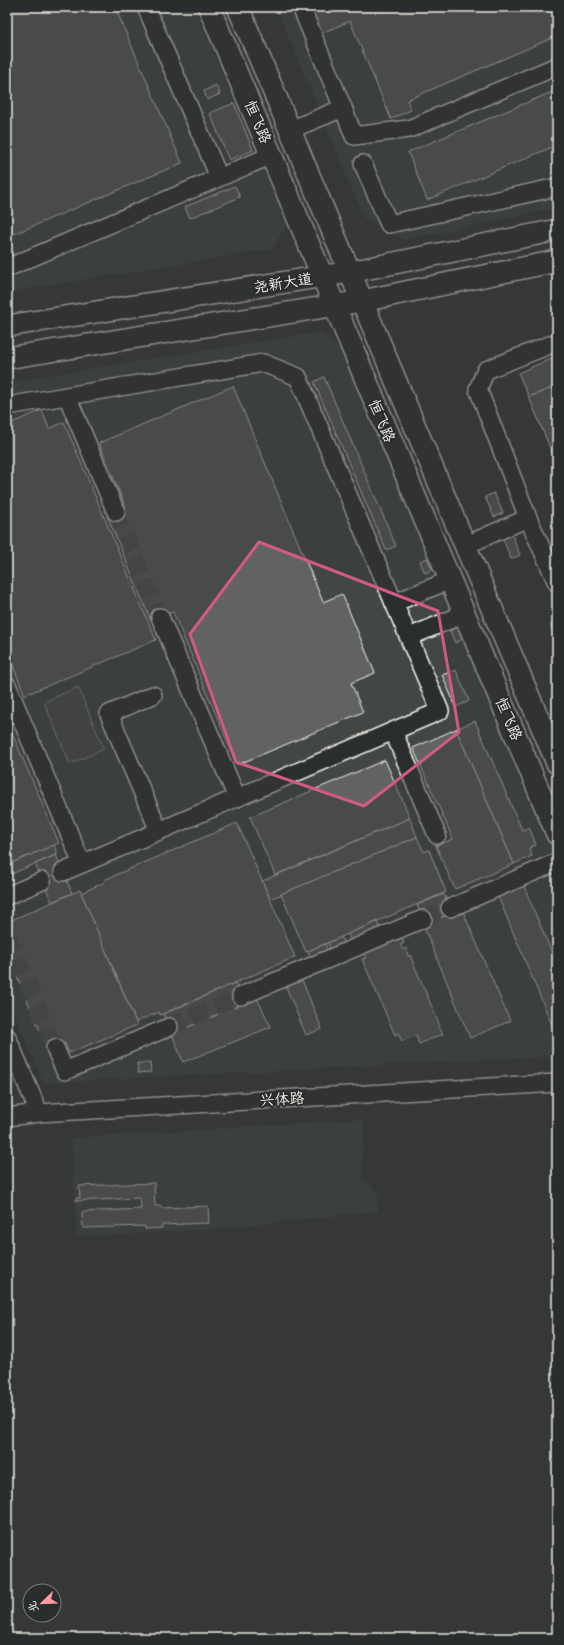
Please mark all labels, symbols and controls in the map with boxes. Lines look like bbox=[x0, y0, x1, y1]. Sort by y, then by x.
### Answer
street label: 恒飞路 bbox=[237, 96, 279, 148]
street label: 尧新大道 bbox=[251, 265, 315, 301]
street label: 恒飞路 bbox=[361, 395, 403, 447]
street label: 恒飞路 bbox=[488, 693, 530, 745]
street label: 兴体路 bbox=[259, 1085, 305, 1113]
north arrow bbox=[22, 1583, 62, 1623]
text: 北 bbox=[22, 1598, 44, 1615]

